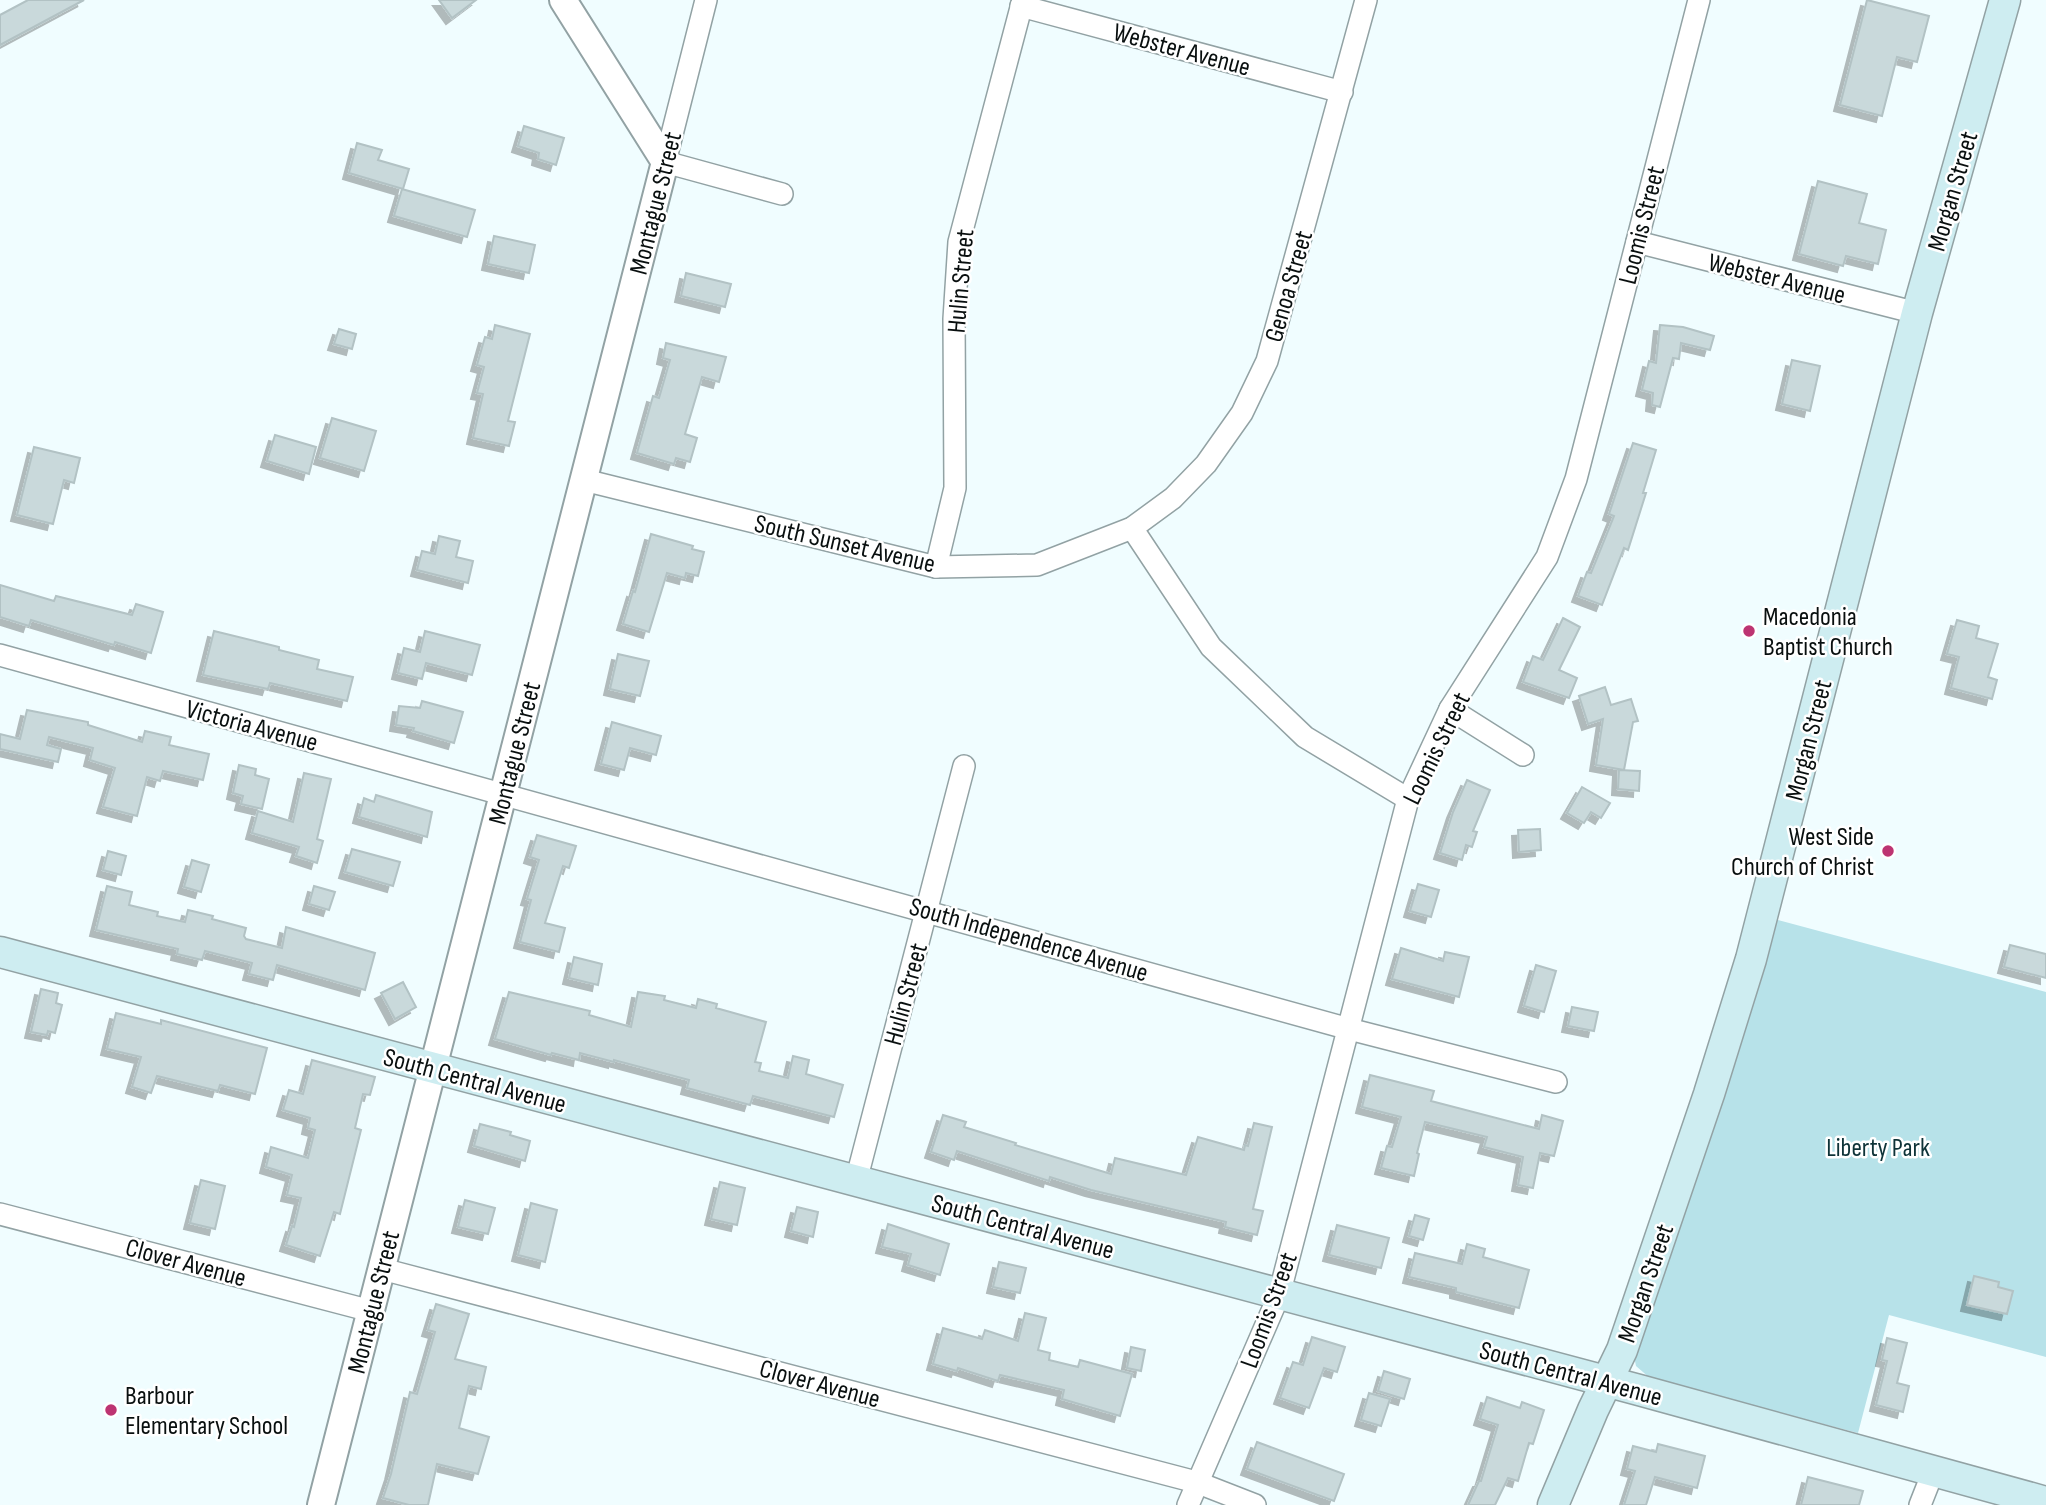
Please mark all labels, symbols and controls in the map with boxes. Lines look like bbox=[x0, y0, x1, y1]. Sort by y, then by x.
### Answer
street label: Webster Avenue bbox=[1110, 17, 1253, 84]
street label: Morgan Street bbox=[1922, 128, 1985, 255]
street label: Montague Street bbox=[624, 129, 689, 278]
street label: Loomis Street bbox=[1613, 163, 1672, 288]
street label: Genoa Street bbox=[1259, 227, 1320, 346]
street label: Hulin Street bbox=[942, 228, 981, 334]
street label: Webster Avenue bbox=[1705, 247, 1849, 311]
street label: South Sunset Avenue bbox=[751, 509, 938, 580]
place label: Macedonia Baptist Church bbox=[1763, 602, 1893, 663]
marker: Macedonia Baptist Church bbox=[1741, 623, 1757, 639]
street label: Morgan Street bbox=[1780, 677, 1839, 804]
street label: Montague Street bbox=[483, 679, 548, 828]
street label: Loomis Street bbox=[1397, 688, 1478, 810]
street label: Victoria Avenue bbox=[182, 694, 321, 759]
place label: West Side Church of Christ bbox=[1731, 822, 1874, 883]
marker: West Side Church of Christ bbox=[1880, 843, 1896, 859]
street label: South Independence Avenue bbox=[906, 892, 1152, 989]
street label: Hulin Street bbox=[878, 940, 935, 1049]
street label: South Central Avenue bbox=[380, 1042, 569, 1121]
park label: Liberty Park bbox=[1826, 1133, 1930, 1164]
street label: South Central Avenue bbox=[928, 1188, 1117, 1267]
street label: Morgan Street bbox=[1612, 1220, 1681, 1347]
street label: Montague Street bbox=[342, 1228, 407, 1377]
street label: Clover Avenue bbox=[122, 1232, 249, 1294]
street label: Loomis Street bbox=[1234, 1248, 1305, 1373]
street label: South Central Avenue bbox=[1476, 1335, 1665, 1414]
street label: Clover Avenue bbox=[756, 1353, 883, 1415]
place label: Barbour Elementary School bbox=[125, 1381, 288, 1442]
marker: Barbour Elementary School bbox=[103, 1402, 119, 1418]

